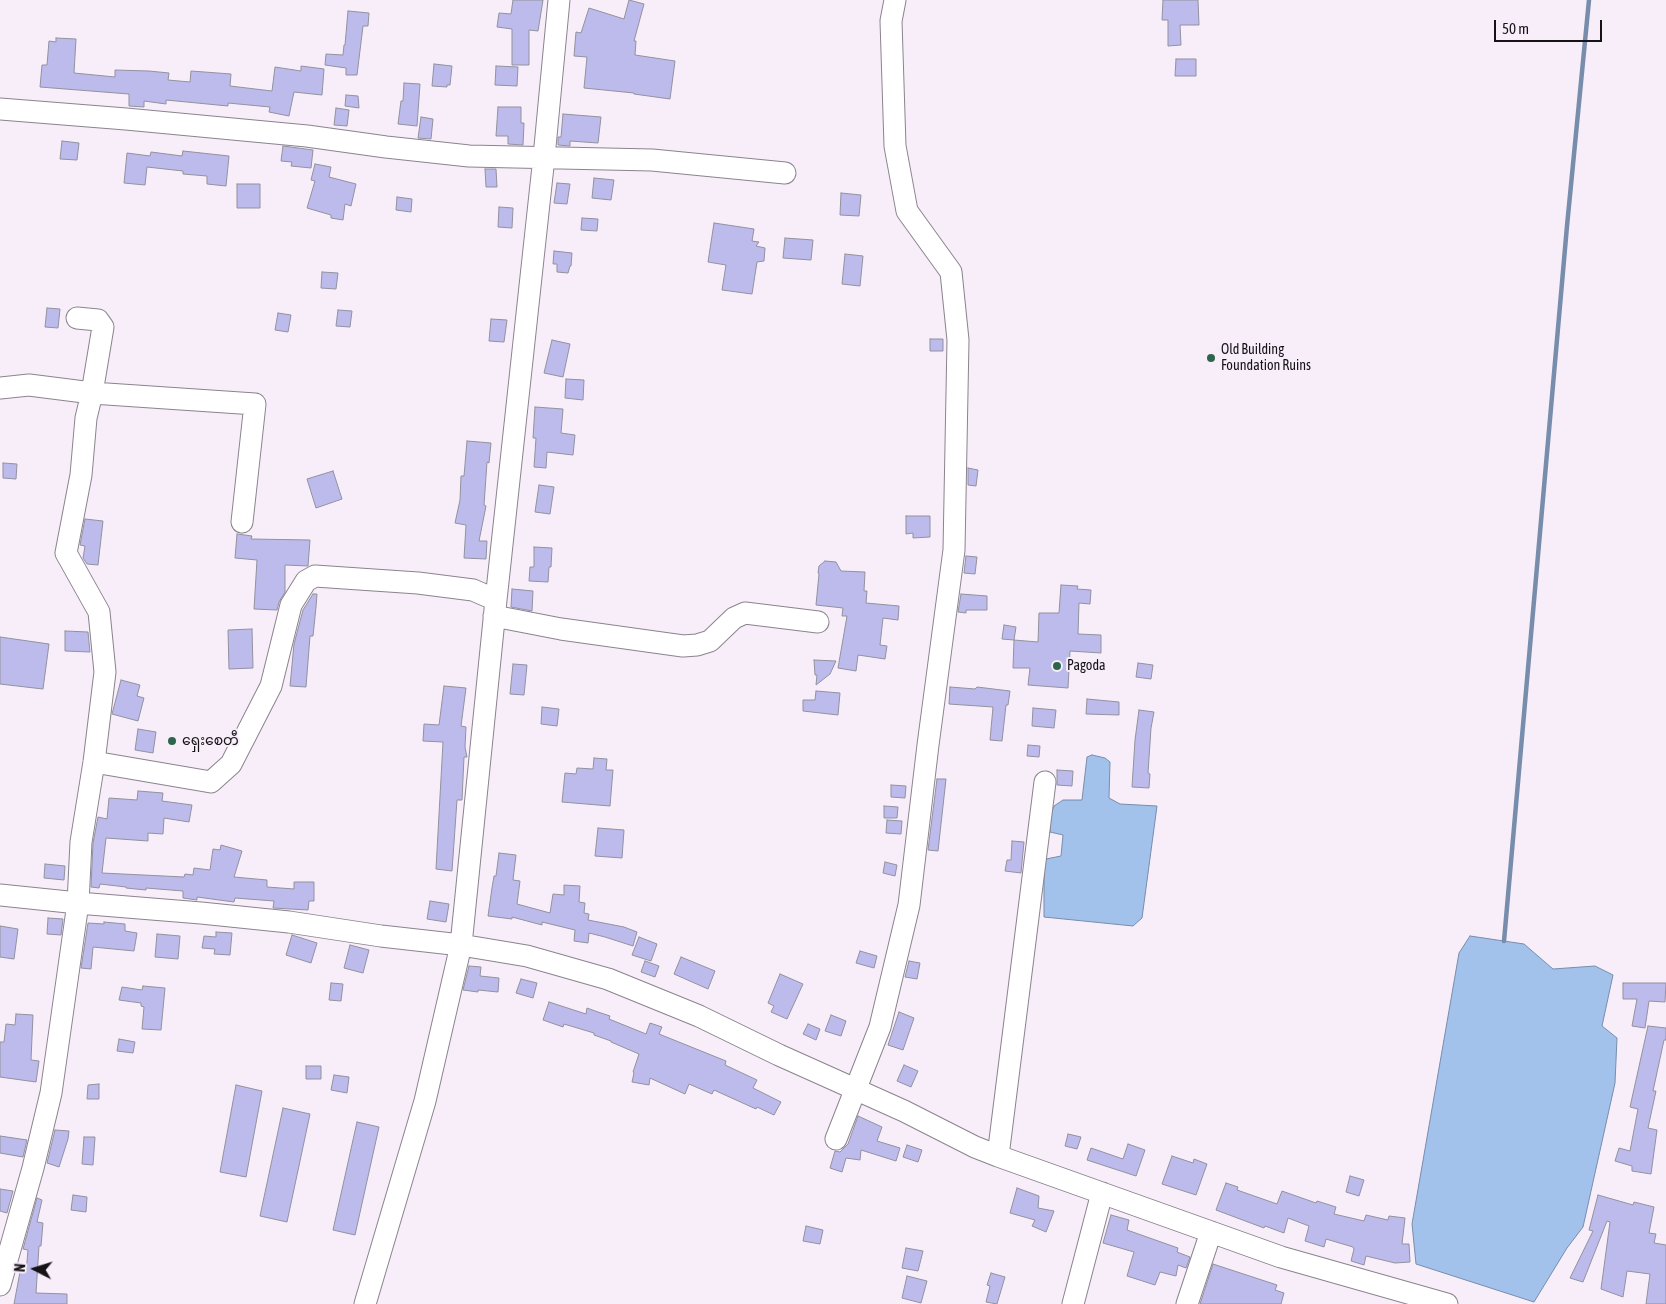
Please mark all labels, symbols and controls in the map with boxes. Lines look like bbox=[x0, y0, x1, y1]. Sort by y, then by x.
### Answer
scale bar bbox=[1496, 10, 1604, 42]
text: 50 m bbox=[1502, 20, 1529, 37]
place label: Old Building Foundation Ruins bbox=[1221, 342, 1311, 374]
marker: Old Building Foundation Ruins bbox=[1205, 352, 1217, 364]
place label: Pagoda bbox=[1067, 658, 1106, 674]
marker: Pagoda bbox=[1051, 660, 1063, 672]
place label: ရှေးစေတီ bbox=[182, 733, 239, 749]
marker: ရှေးစေတီ bbox=[166, 735, 178, 747]
north arrow bbox=[10, 1244, 60, 1294]
text: N bbox=[12, 1263, 28, 1273]

